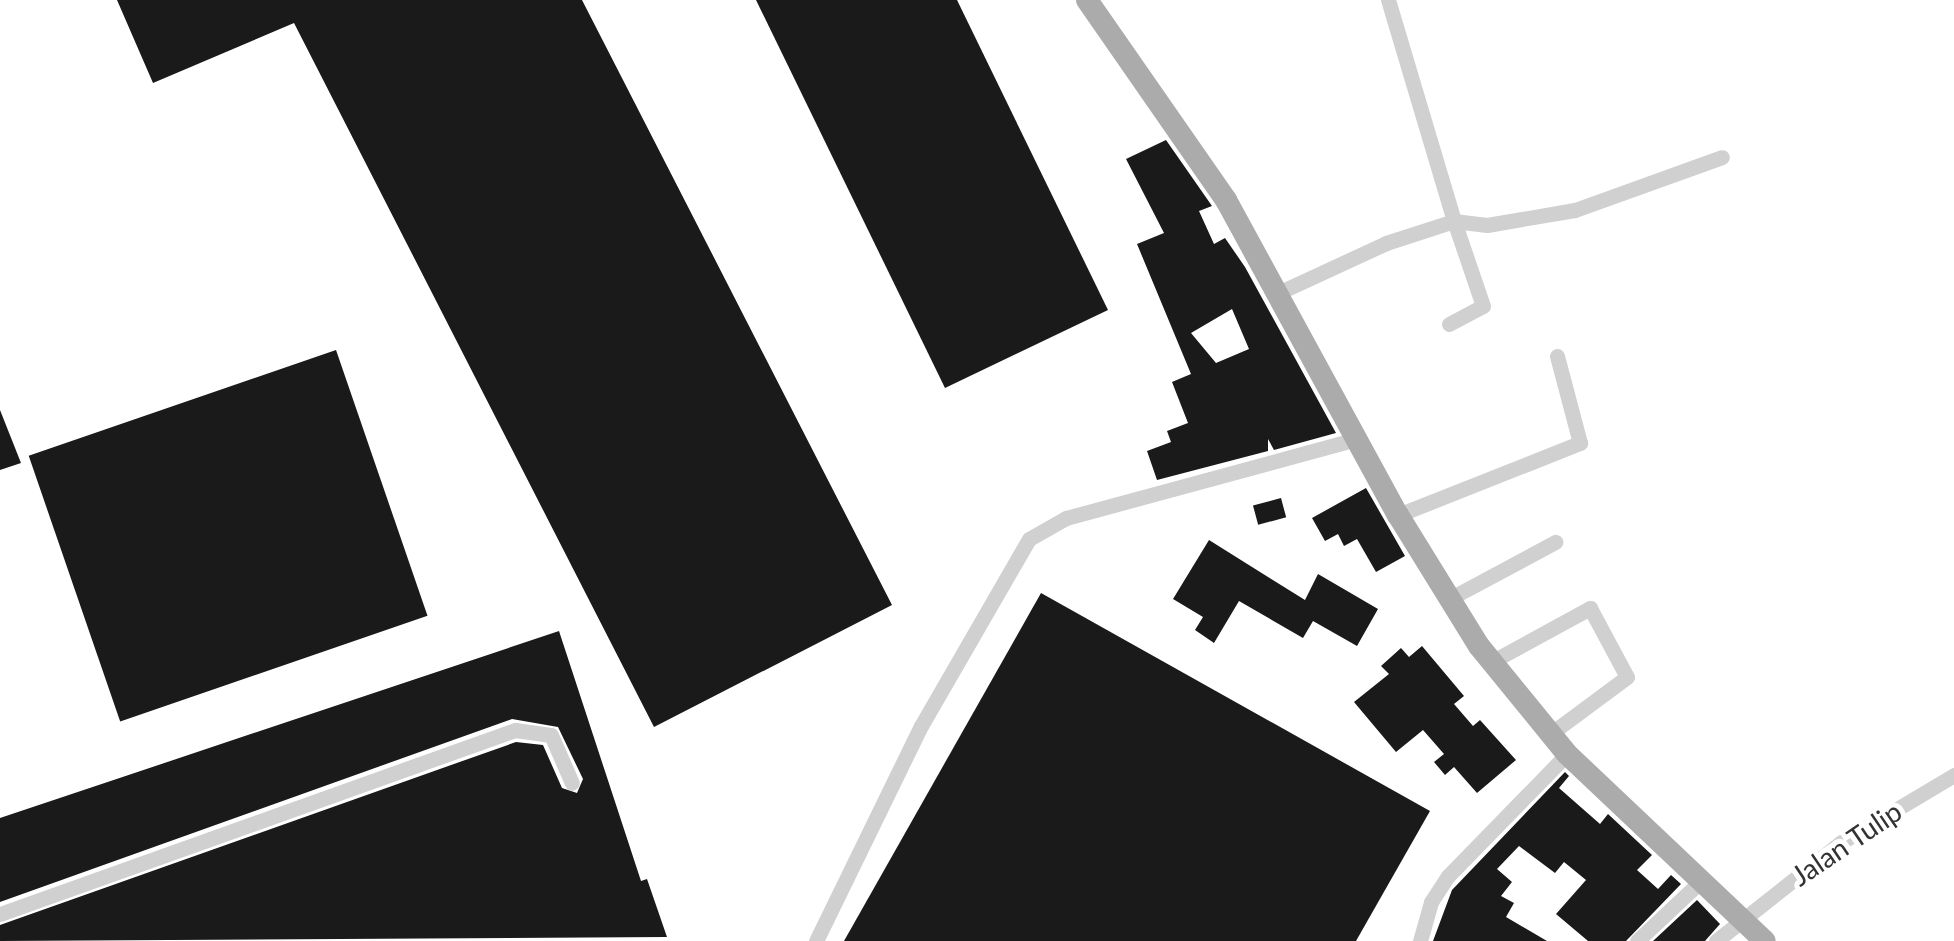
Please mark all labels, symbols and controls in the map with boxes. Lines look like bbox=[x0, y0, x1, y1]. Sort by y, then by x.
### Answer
street label: Jalan Tulip bbox=[1784, 794, 1908, 892]

